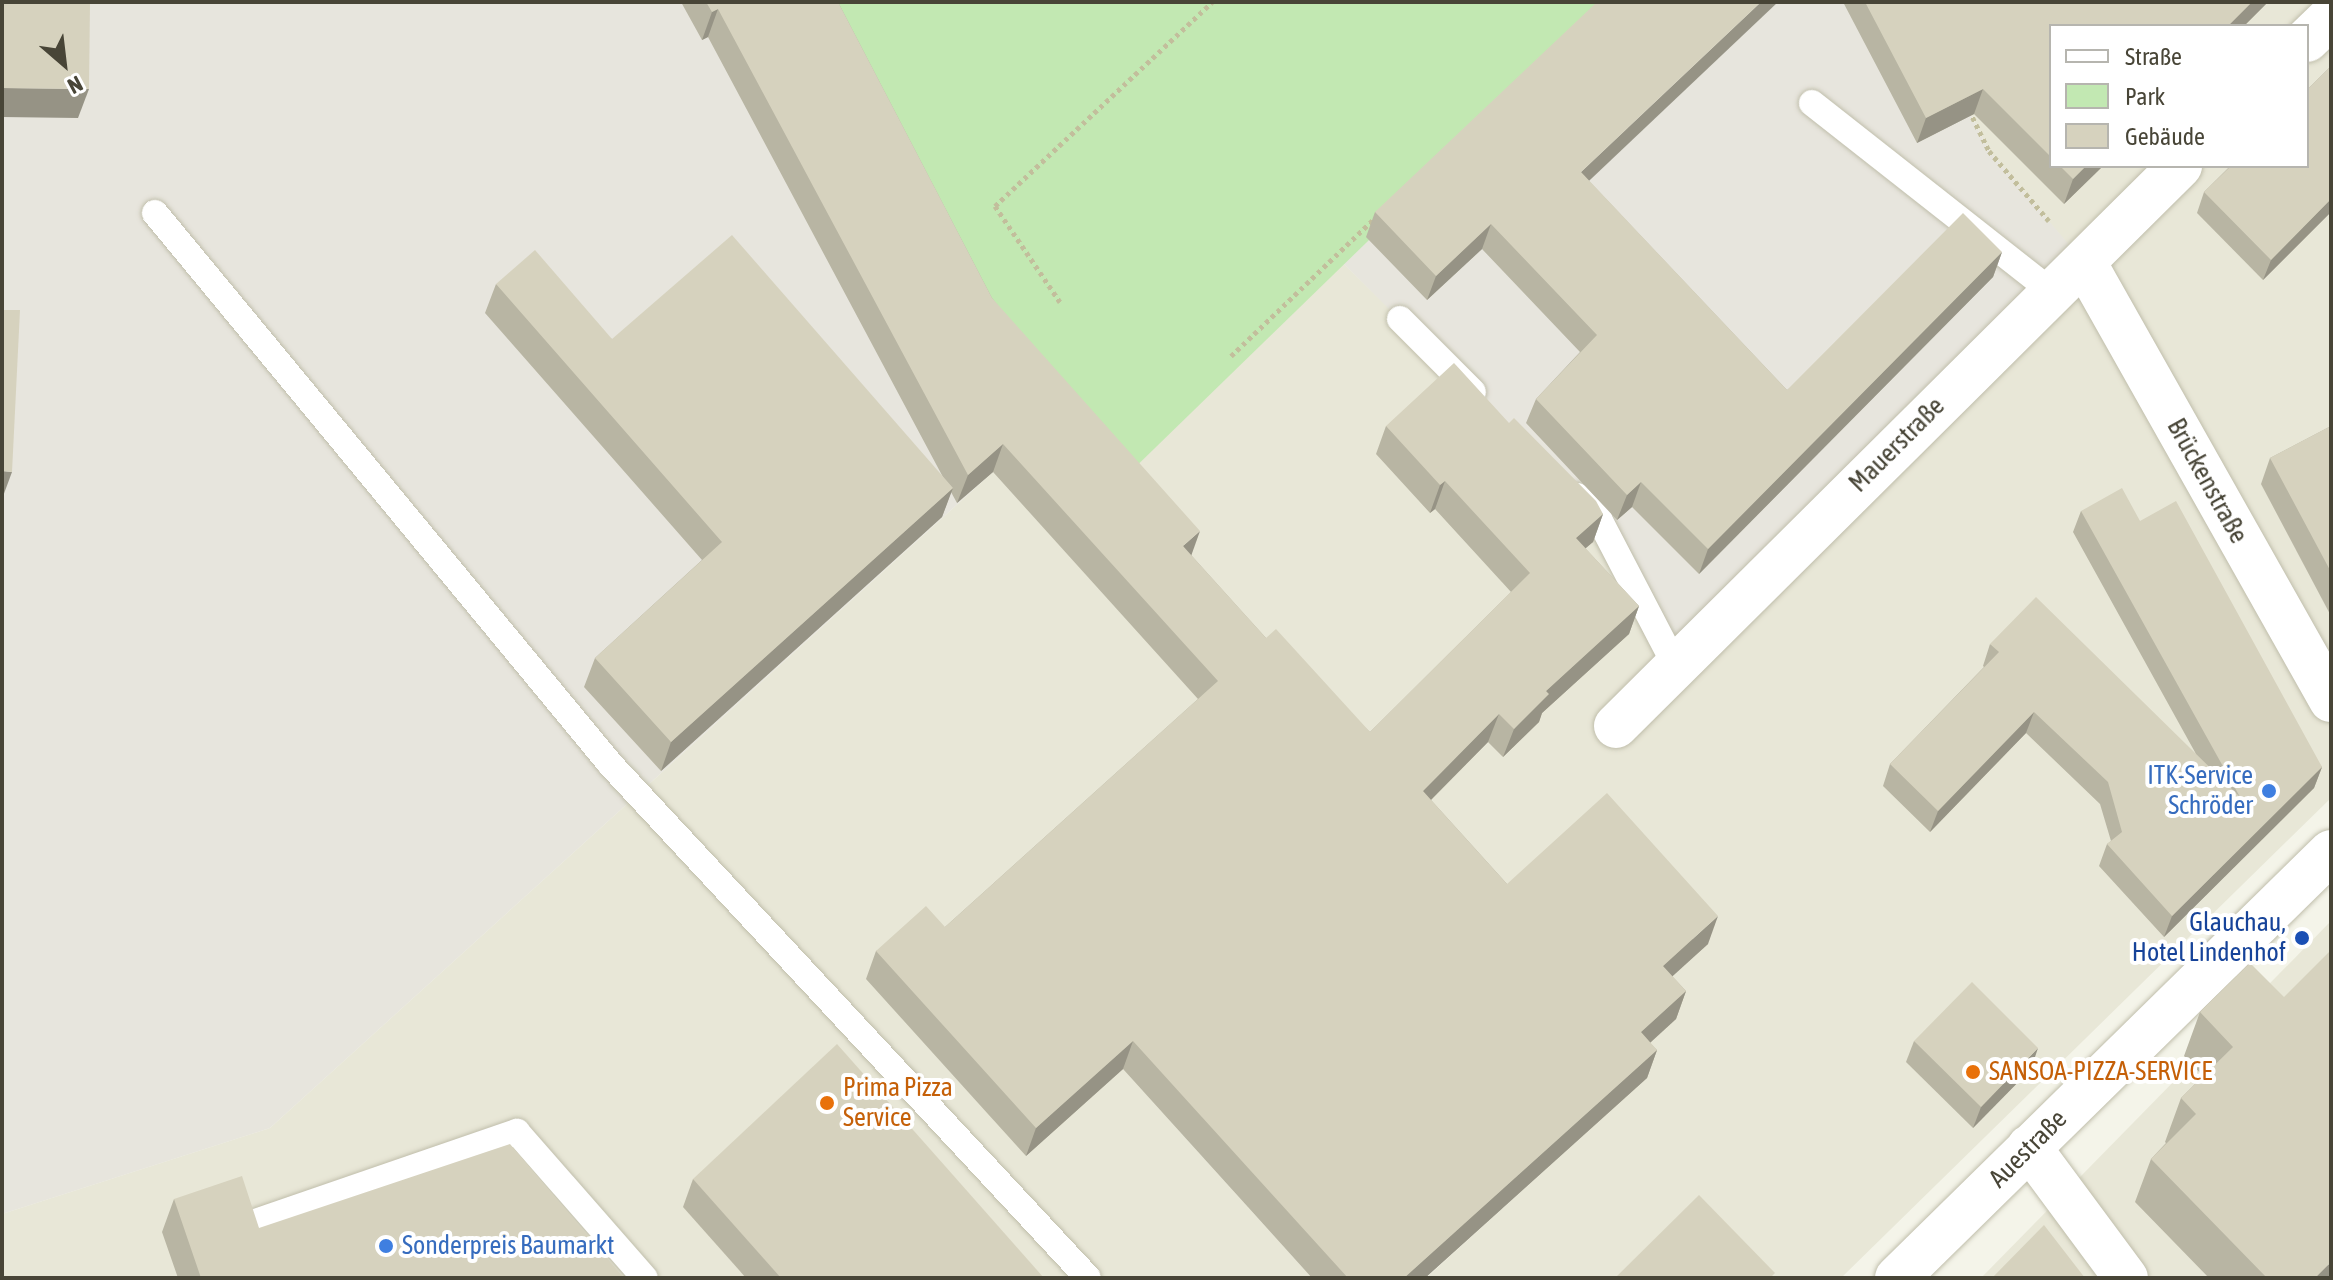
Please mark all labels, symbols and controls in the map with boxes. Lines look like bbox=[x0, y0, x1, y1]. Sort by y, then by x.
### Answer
north arrow bbox=[24, 24, 104, 104]
legend bbox=[2049, 24, 2309, 168]
text: Straße bbox=[2125, 43, 2182, 70]
text: N bbox=[63, 71, 87, 100]
text: Park bbox=[2125, 83, 2165, 110]
text: Gebäude bbox=[2125, 123, 2205, 150]
street label: Mauerstraße bbox=[1843, 391, 1951, 499]
street label: Brückenstraße bbox=[2160, 413, 2254, 549]
place label: ITK-Service Schröder bbox=[2147, 760, 2253, 822]
marker: ITK-Service Schröder bbox=[2260, 782, 2278, 800]
place label: Glauchau, Hotel Lindenhof bbox=[2132, 907, 2286, 968]
marker: Glauchau, Hotel Lindenhof bbox=[2293, 929, 2311, 947]
place label: SANSOA-PIZZA-SERVICE bbox=[1989, 1056, 2212, 1088]
marker: SANSOA-PIZZA-SERVICE bbox=[1964, 1063, 1982, 1081]
place label: Prima Pizza Service bbox=[843, 1072, 953, 1134]
marker: Prima Pizza Service bbox=[818, 1094, 836, 1112]
street label: Auestraße bbox=[1983, 1104, 2073, 1194]
place label: Sonderpreis Baumarkt bbox=[402, 1230, 614, 1262]
marker: Sonderpreis Baumarkt bbox=[377, 1237, 395, 1255]

